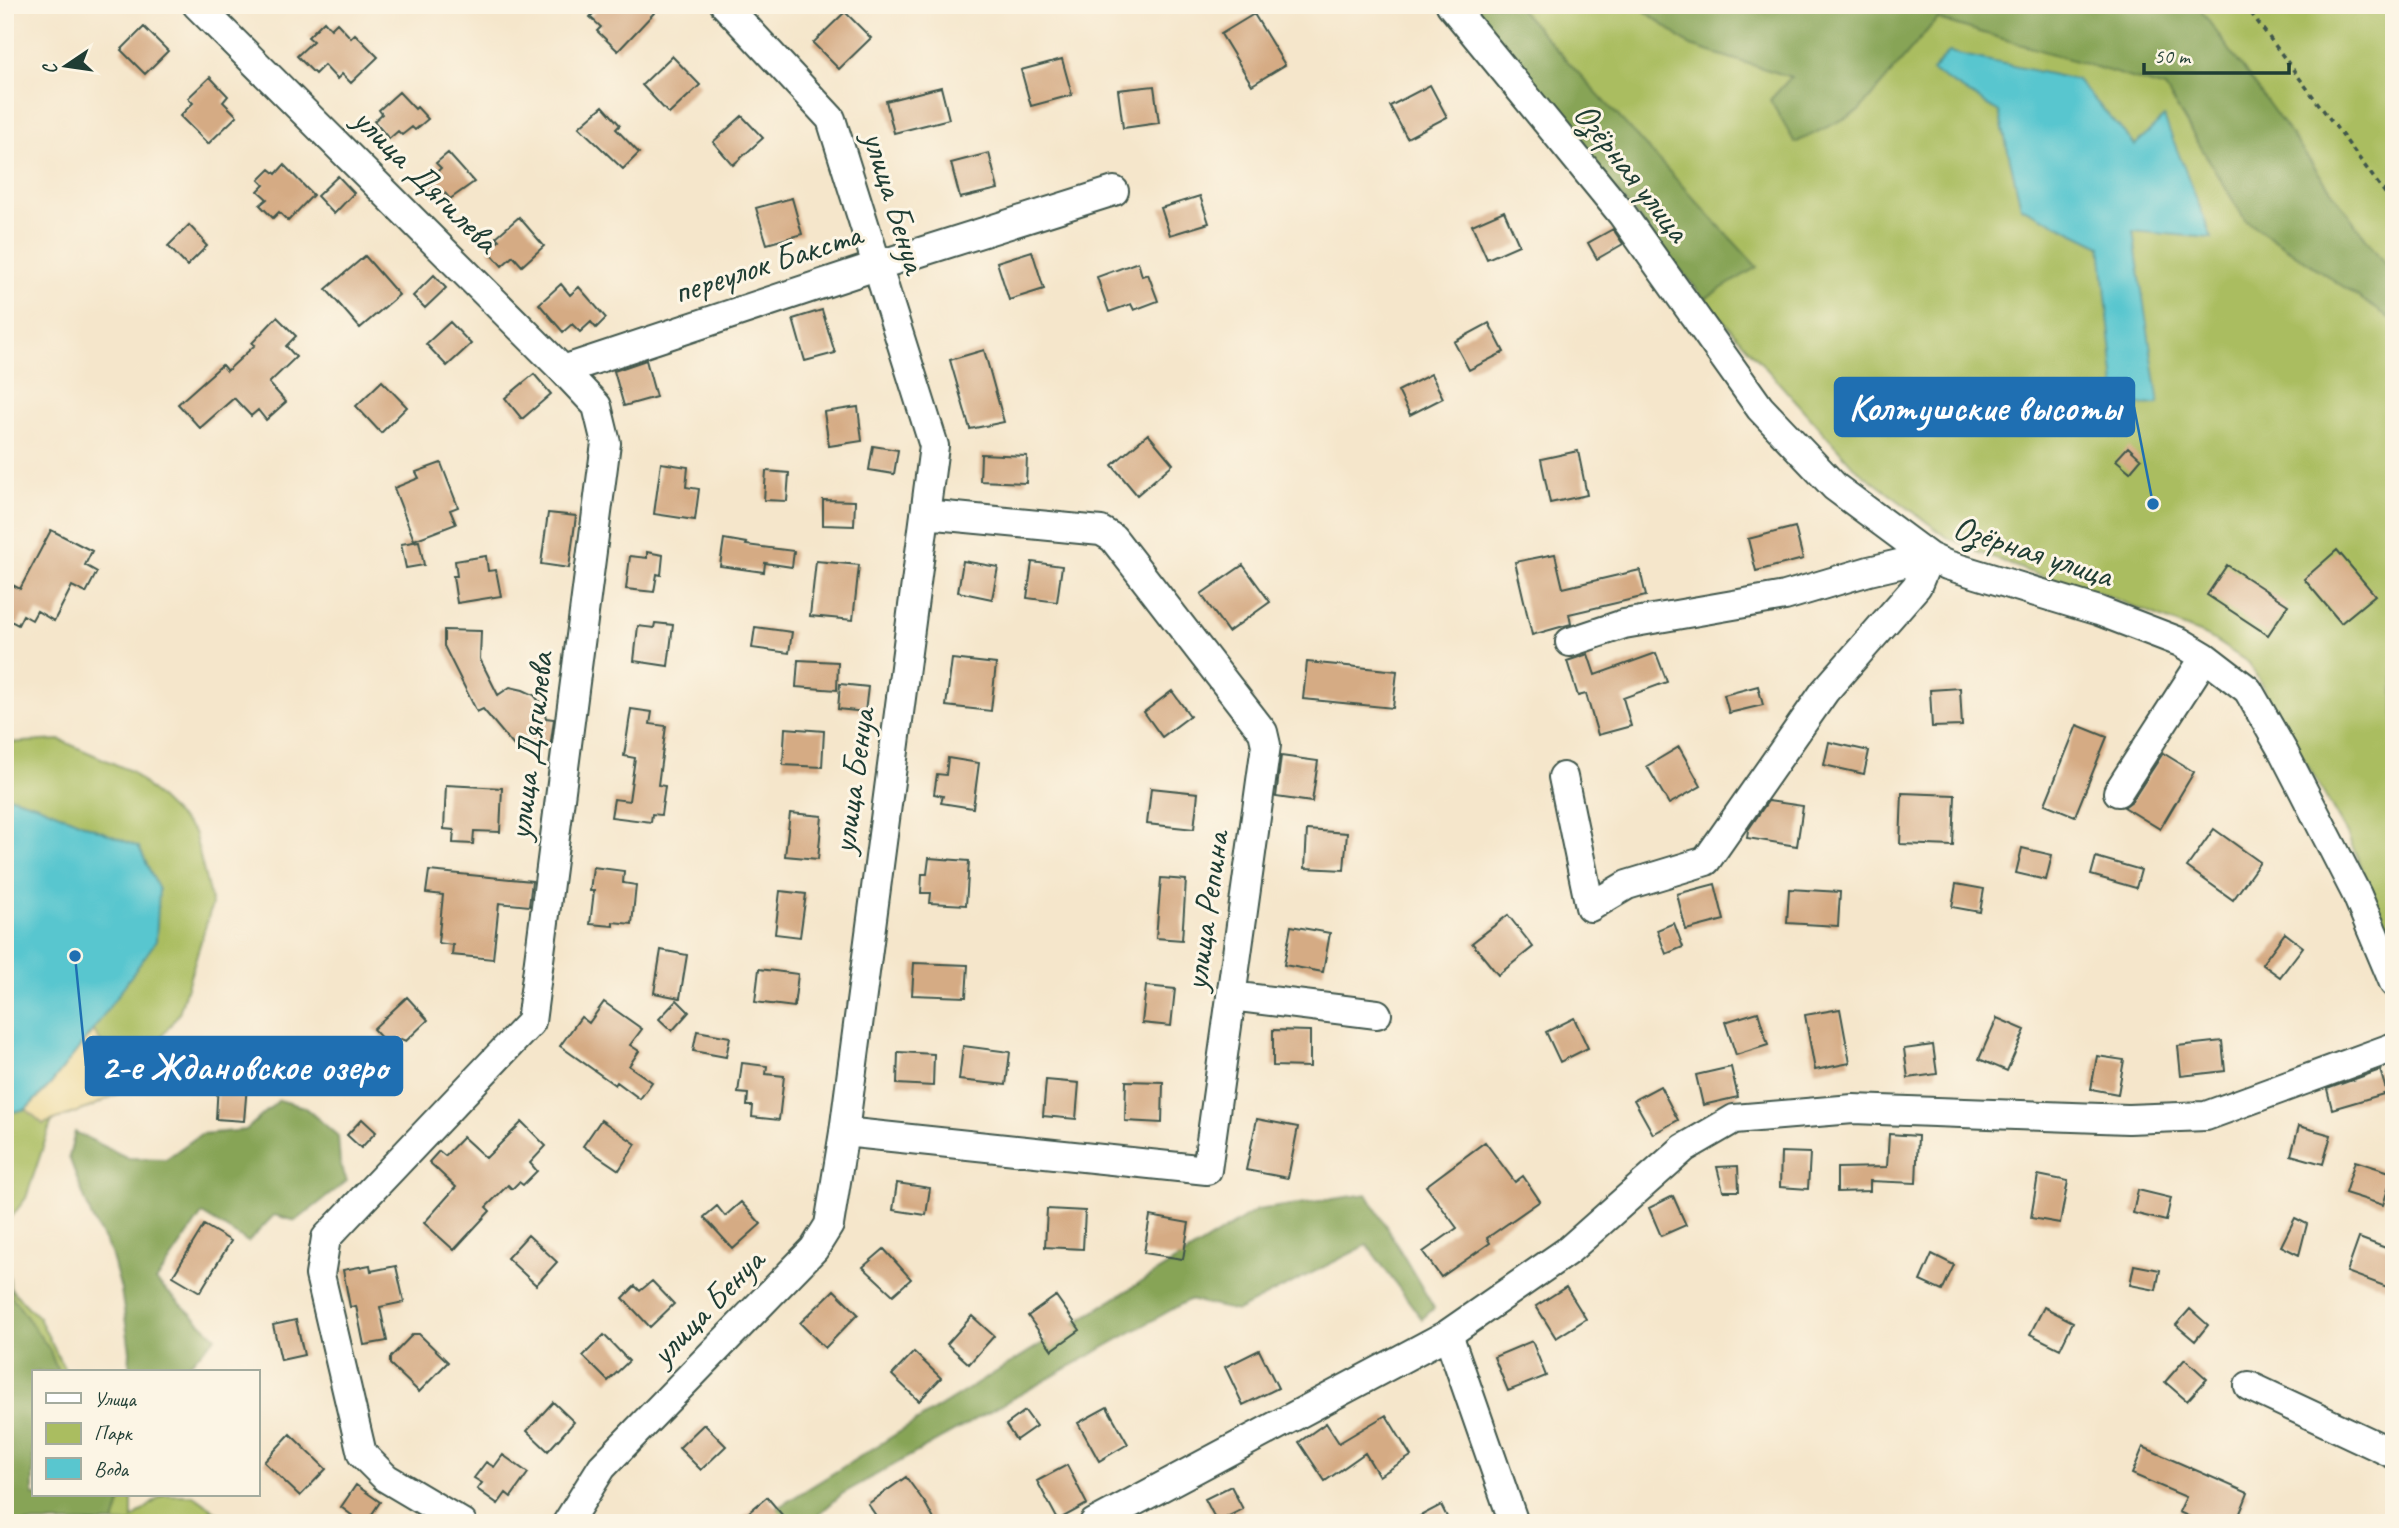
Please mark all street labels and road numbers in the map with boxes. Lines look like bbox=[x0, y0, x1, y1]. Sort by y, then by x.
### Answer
street label: Озёрная улица bbox=[1564, 93, 1702, 252]
street label: улица Дягилева bbox=[342, 96, 511, 265]
street label: улица Бенуа bbox=[852, 124, 939, 281]
street label: переулок Бакста bbox=[667, 211, 869, 315]
street label: Озёрная улица bbox=[1948, 504, 2120, 598]
street label: улица Дягилева bbox=[496, 647, 564, 844]
street label: улица Бенуа bbox=[820, 703, 886, 858]
street label: улица Репина bbox=[1172, 826, 1240, 995]
street label: улица Бенуа bbox=[639, 1237, 776, 1376]

